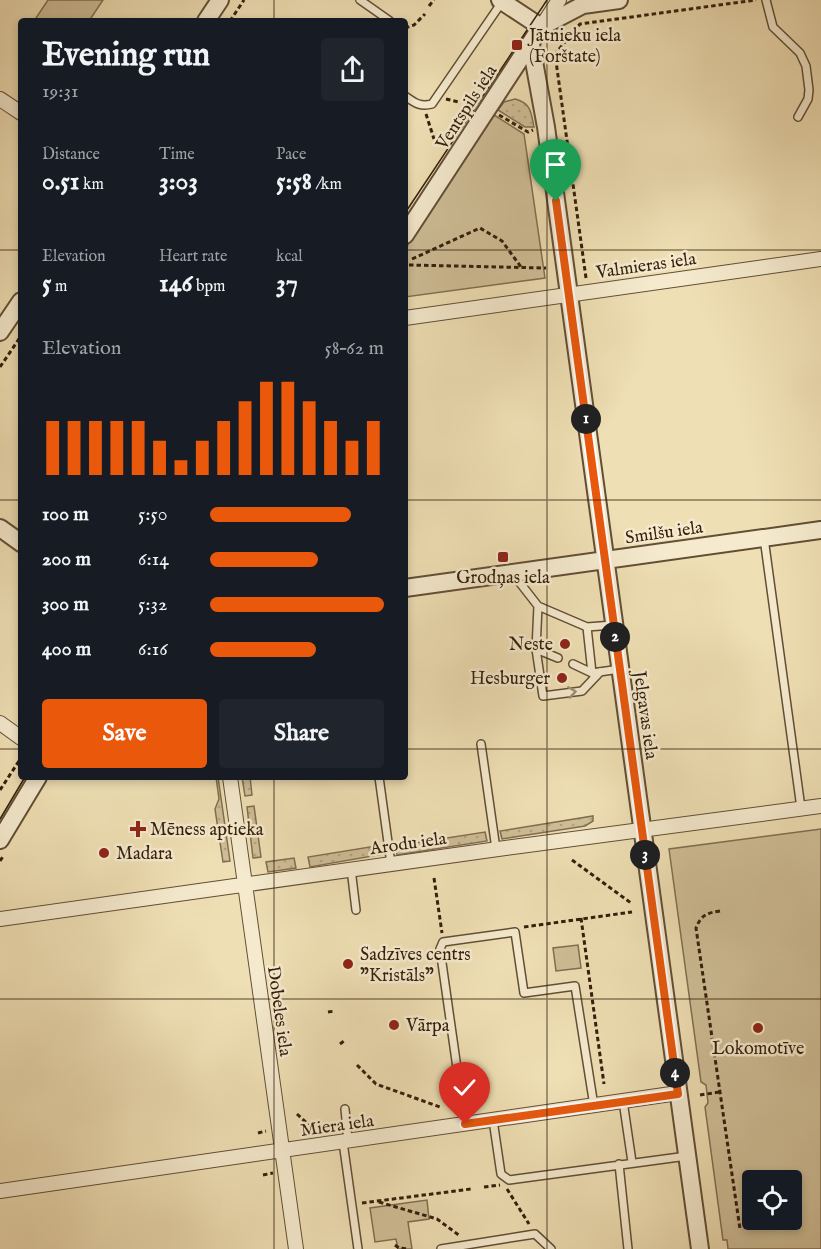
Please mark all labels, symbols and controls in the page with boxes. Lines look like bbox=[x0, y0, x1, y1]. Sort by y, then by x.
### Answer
place label: Jātnieku iela (Forštate) bbox=[527, 25, 621, 69]
text: Evening run bbox=[42, 35, 210, 77]
button: share bbox=[321, 38, 384, 101]
marker: Jātnieku iela (Forštate) bbox=[510, 38, 524, 52]
street label: Ventspils iela bbox=[431, 61, 503, 155]
text: 19:31 bbox=[42, 79, 78, 104]
pin bbox=[530, 139, 581, 201]
text: Distance bbox=[42, 145, 100, 165]
text: Time bbox=[159, 145, 195, 165]
text: Pace bbox=[276, 145, 306, 165]
icon: arrive bbox=[539, 148, 572, 181]
text: 0.51 bbox=[42, 165, 79, 198]
text: 3:03 bbox=[159, 165, 198, 198]
text: 5:58 bbox=[276, 165, 312, 198]
text: km bbox=[79, 175, 104, 195]
text: /km bbox=[312, 175, 342, 195]
text: Elevation bbox=[42, 247, 105, 267]
text: Heart rate bbox=[159, 247, 227, 267]
text: kcal bbox=[276, 247, 303, 267]
street label: Valmieras iela bbox=[594, 248, 698, 285]
text: 5 bbox=[42, 267, 51, 300]
text: 146 bbox=[159, 267, 192, 300]
text: 37 bbox=[276, 267, 298, 300]
text: m bbox=[51, 277, 67, 297]
text: bpm bbox=[192, 277, 225, 297]
text: Elevation bbox=[42, 336, 121, 361]
text: 58–62 m bbox=[325, 336, 384, 361]
pin: 1 bbox=[571, 404, 601, 434]
text: 1 bbox=[583, 409, 589, 429]
text: 100 m bbox=[42, 502, 89, 527]
text: 5:50 bbox=[138, 502, 168, 527]
street label: Smilšu iela bbox=[624, 517, 705, 550]
text: 200 m bbox=[42, 547, 91, 572]
text: 6:14 bbox=[138, 547, 169, 572]
marker: Grodņas iela bbox=[496, 550, 510, 564]
place label: Grodņas iela bbox=[456, 567, 550, 590]
text: 300 m bbox=[42, 592, 89, 617]
text: 5:32 bbox=[138, 592, 167, 617]
pin: 2 bbox=[600, 622, 630, 652]
text: 2 bbox=[611, 627, 619, 647]
place label: Neste bbox=[509, 634, 553, 657]
text: 400 m bbox=[42, 637, 91, 662]
text: 6:16 bbox=[138, 637, 168, 662]
marker: Neste bbox=[558, 637, 572, 651]
street label: Jelgavas iela bbox=[627, 667, 662, 761]
place label: Hesburger bbox=[470, 668, 550, 691]
marker: Hesburger bbox=[555, 671, 569, 685]
one-way arrow bbox=[568, 686, 577, 699]
button: Save bbox=[42, 699, 207, 768]
button: Share bbox=[219, 699, 384, 768]
place label: Mēness aptieka bbox=[150, 819, 264, 842]
marker: Mēness aptieka bbox=[131, 822, 145, 836]
street label: Arodu iela bbox=[367, 828, 448, 861]
pin: 3 bbox=[630, 840, 660, 870]
place label: Madara bbox=[116, 843, 173, 866]
text: 3 bbox=[642, 845, 648, 865]
marker: Madara bbox=[97, 846, 111, 860]
place label: Sadzīves centrs "Kristāls" bbox=[360, 944, 471, 988]
marker: Sadzīves centrs "Kristāls" bbox=[341, 957, 355, 971]
street label: Dobeles iela bbox=[261, 964, 296, 1058]
place label: Vārpa bbox=[405, 1015, 450, 1038]
marker: Vārpa bbox=[387, 1018, 401, 1032]
marker: Lokomotīve bbox=[751, 1021, 765, 1035]
place label: Lokomotīve bbox=[712, 1038, 804, 1061]
pin: 4 bbox=[660, 1058, 690, 1088]
pin bbox=[439, 1062, 490, 1124]
text: 4 bbox=[671, 1063, 679, 1083]
icon: check bbox=[448, 1071, 481, 1104]
street label: Miera iela bbox=[299, 1110, 376, 1143]
map controls bbox=[742, 1170, 802, 1230]
button: locate bbox=[742, 1170, 802, 1230]

